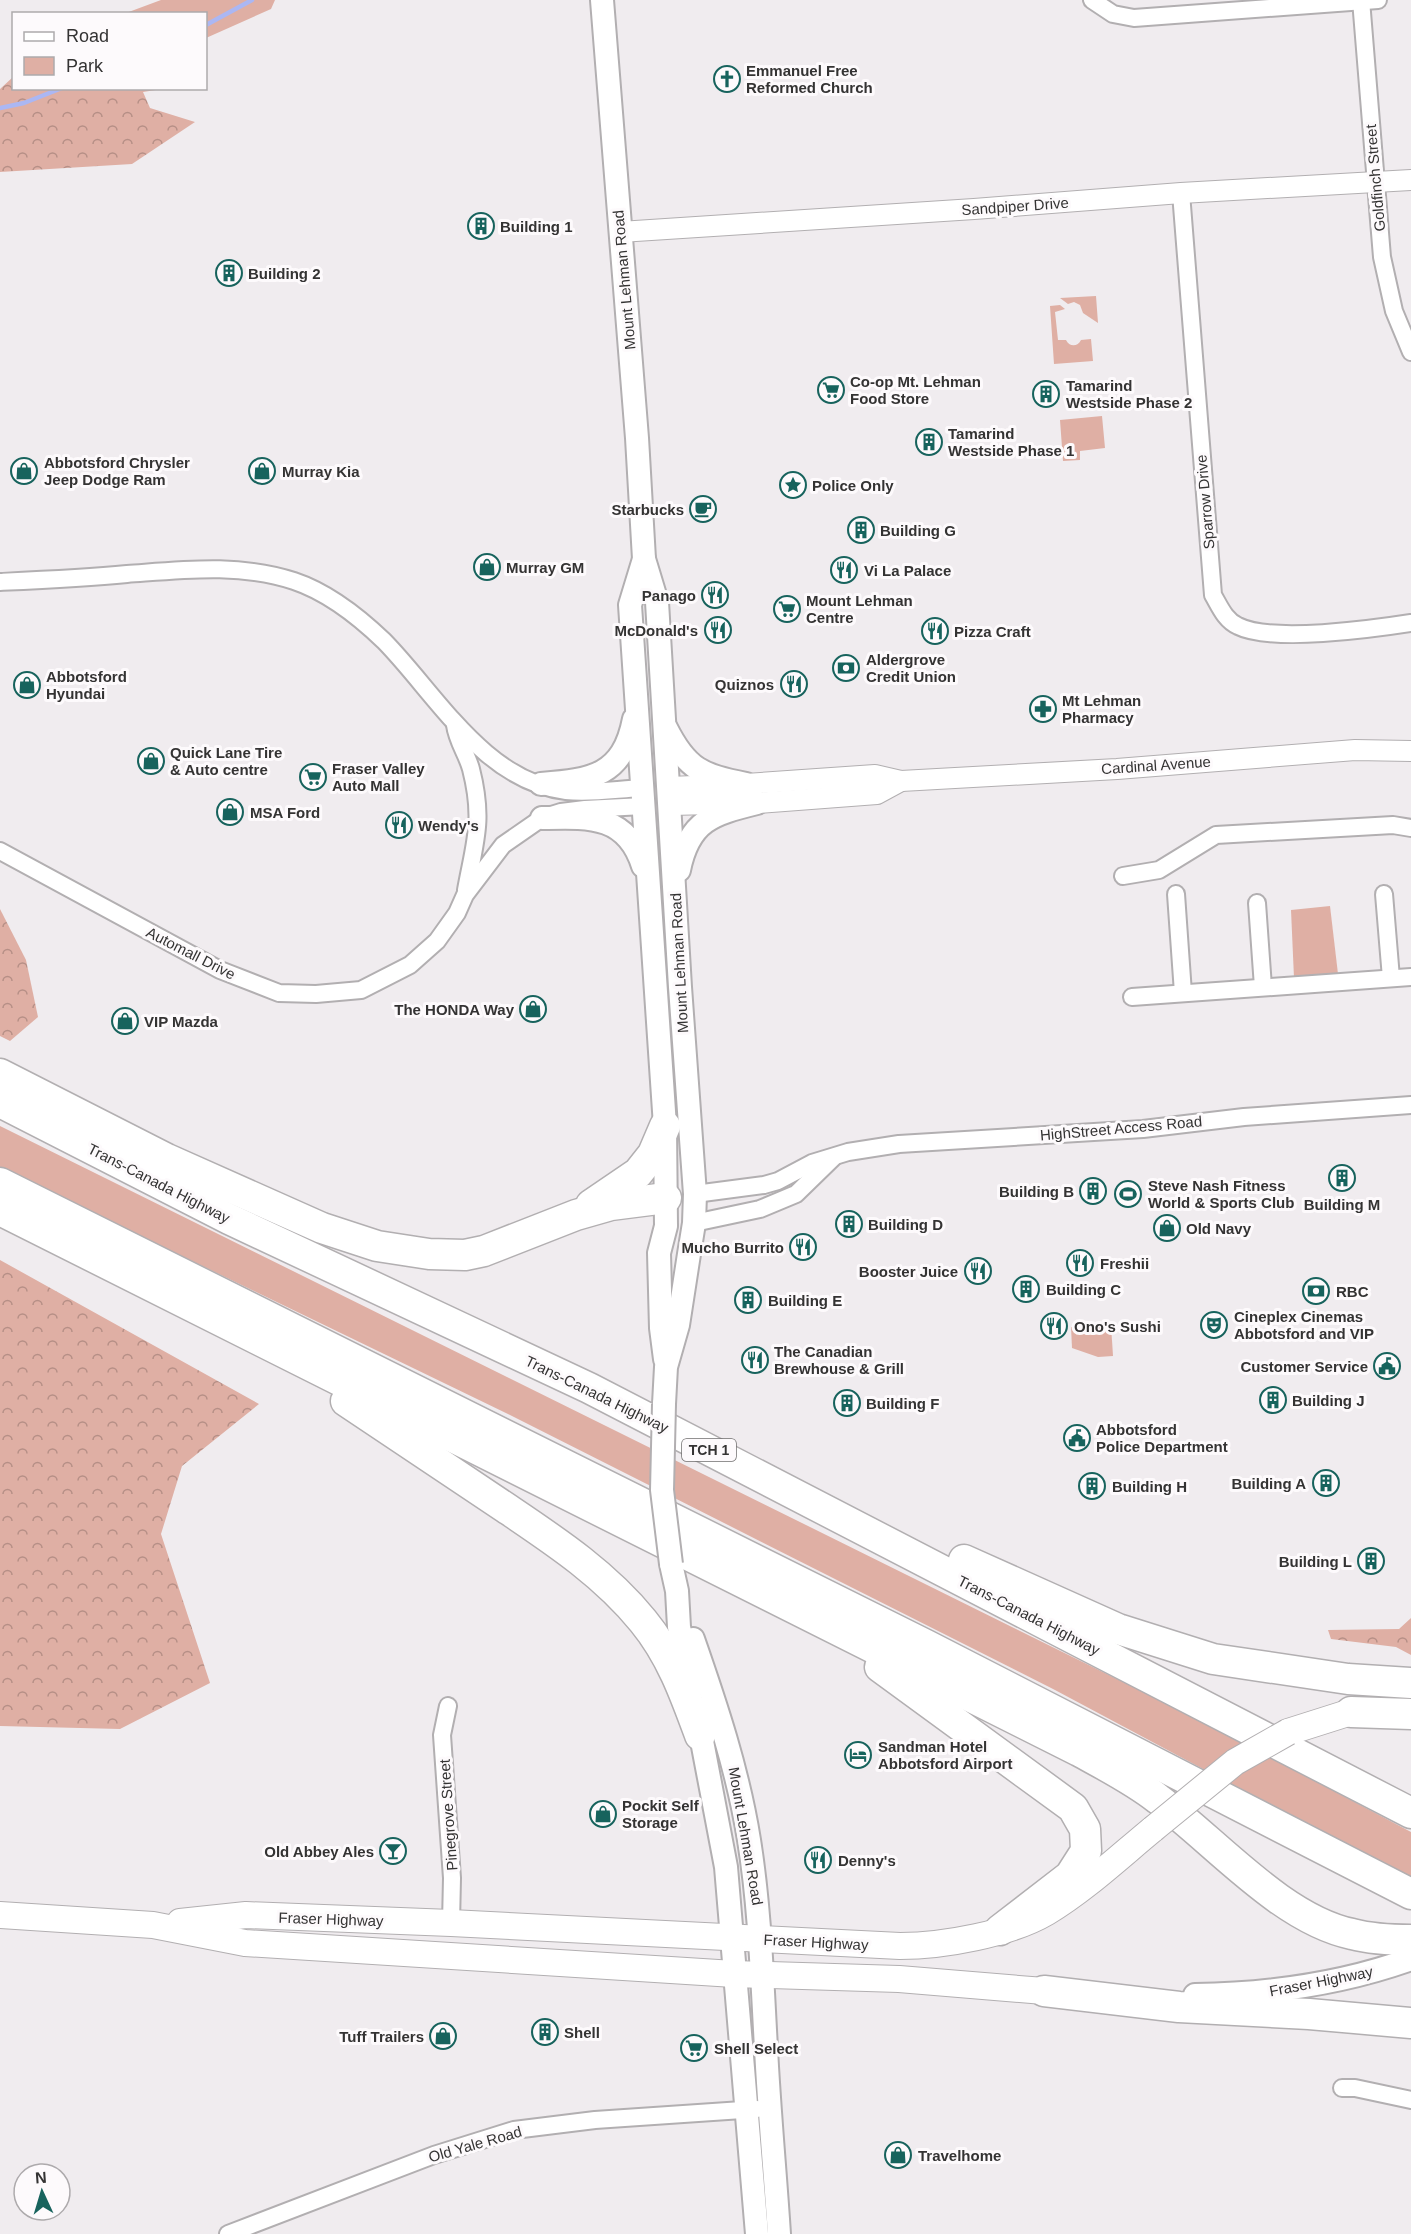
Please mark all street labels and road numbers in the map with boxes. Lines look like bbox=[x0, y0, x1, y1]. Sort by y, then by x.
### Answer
street label: Goldfinch Street bbox=[1362, 123, 1388, 232]
street label: Sandpiper Drive bbox=[961, 194, 1069, 218]
street label: Mount Lehman Road bbox=[609, 209, 639, 351]
street label: Sparrow Drive bbox=[1192, 454, 1218, 550]
street label: Cardinal Avenue bbox=[1101, 753, 1211, 777]
street label: Mount Lehman Road bbox=[667, 893, 691, 1033]
street label: Automall Drive bbox=[144, 923, 238, 983]
street label: HighStreet Access Road bbox=[1039, 1112, 1203, 1144]
street label: Trans-Canada Highway bbox=[85, 1140, 233, 1226]
street label: Trans-Canada Highway bbox=[523, 1352, 672, 1436]
road number: TCH 1 bbox=[682, 1439, 736, 1461]
street label: Trans-Canada Highway bbox=[955, 1572, 1103, 1658]
street label: Pinegrove Street bbox=[436, 1758, 460, 1871]
street label: Mount Lehman Road bbox=[725, 1766, 767, 1906]
street label: Fraser Highway bbox=[278, 1909, 384, 1929]
street label: Fraser Highway bbox=[763, 1931, 869, 1953]
street label: Fraser Highway bbox=[1268, 1963, 1375, 1999]
street label: Old Yale Road bbox=[426, 2123, 524, 2165]

